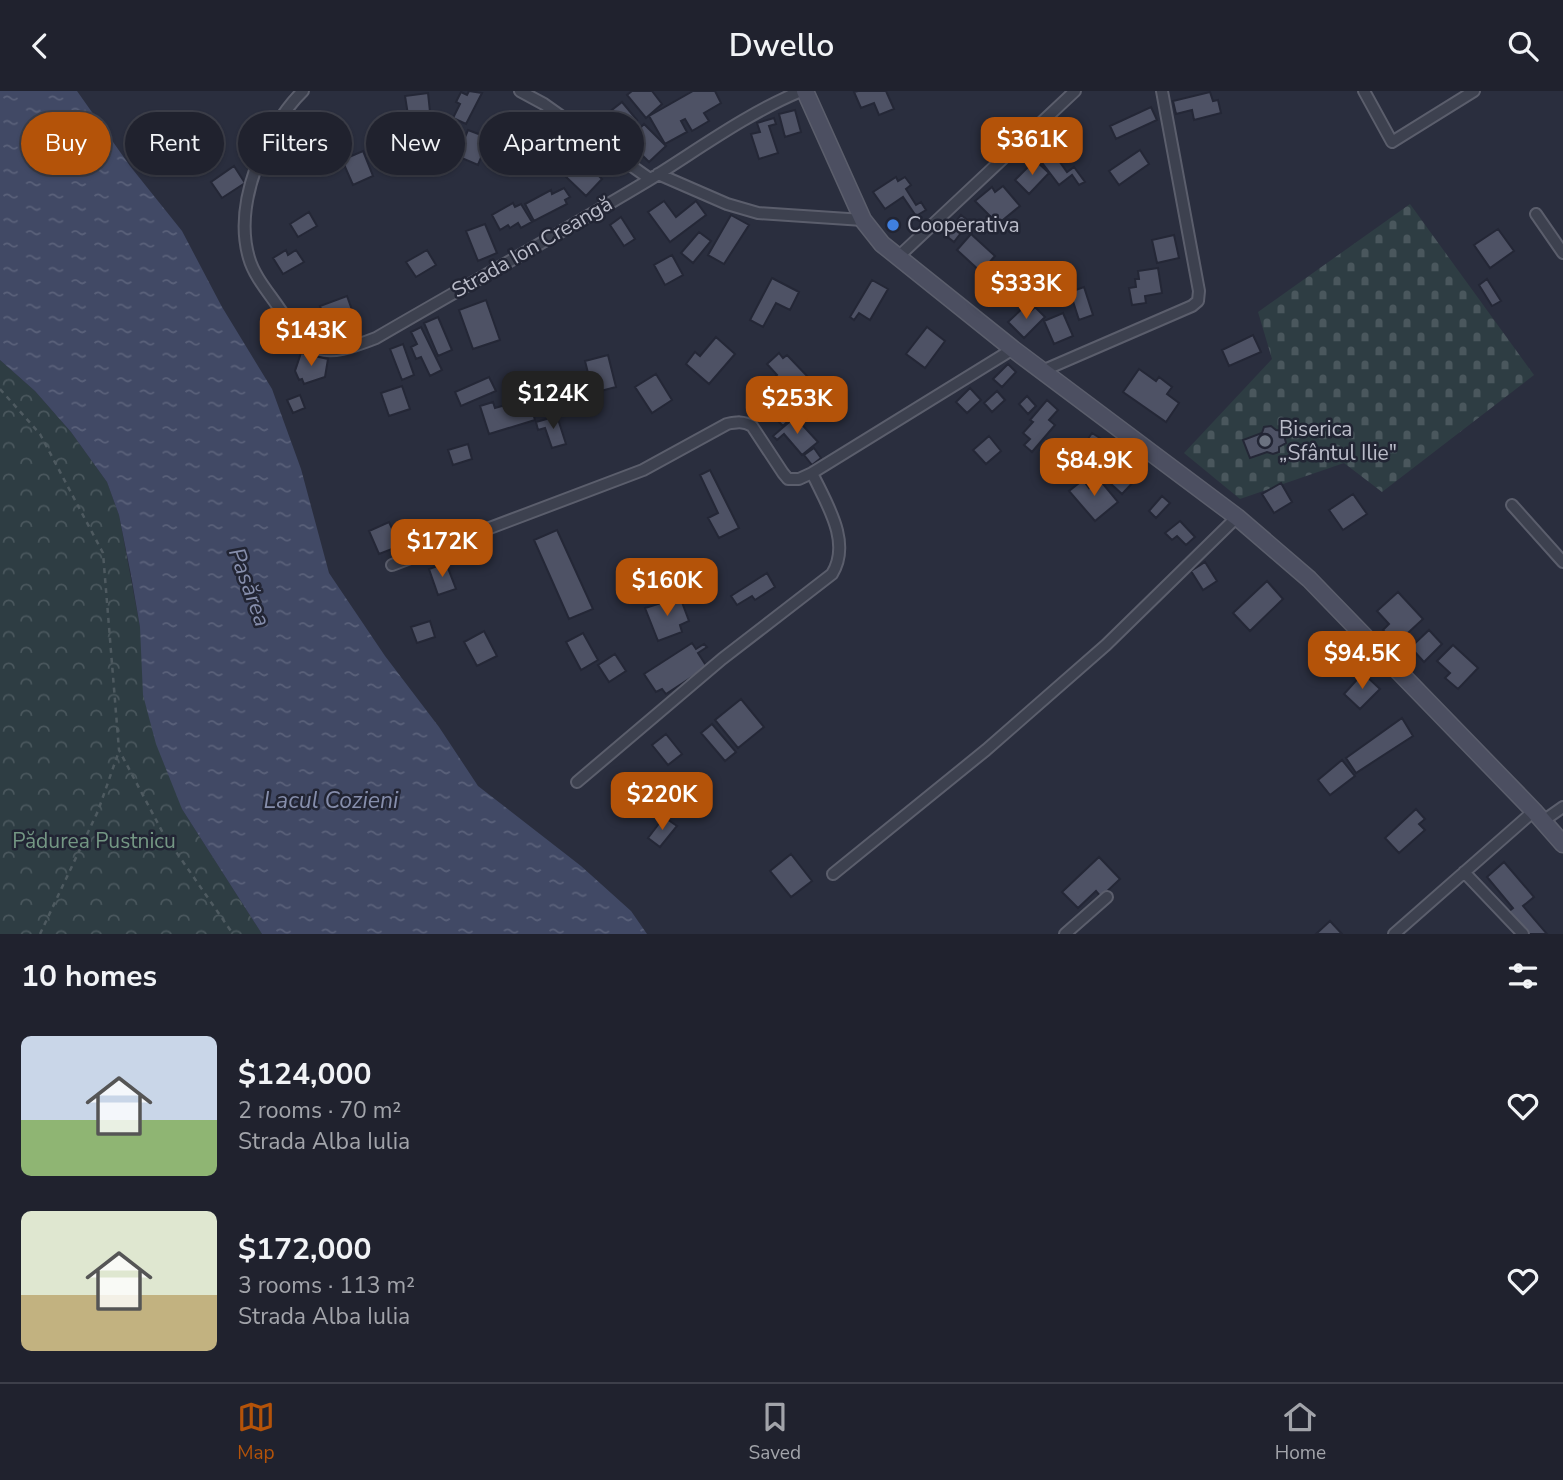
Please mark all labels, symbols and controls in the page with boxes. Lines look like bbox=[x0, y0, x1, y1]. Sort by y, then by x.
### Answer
text: Dwello bbox=[729, 24, 834, 67]
icon: back bbox=[21, 27, 59, 65]
icon: search bbox=[1504, 27, 1542, 65]
chip: Buy bbox=[21, 112, 111, 175]
chip: Rent bbox=[125, 112, 224, 175]
chip: Filters bbox=[238, 112, 352, 175]
chip: New bbox=[366, 112, 465, 175]
chip: Apartment bbox=[479, 112, 644, 175]
pin: $361K bbox=[983, 118, 1081, 177]
text: $361K bbox=[997, 124, 1067, 155]
street label: Strada Ion Creangă bbox=[447, 190, 617, 304]
place label: Cooperativa bbox=[907, 211, 1020, 239]
marker: Cooperativa bbox=[885, 217, 901, 233]
pin: $333K bbox=[977, 261, 1075, 321]
text: $333K bbox=[991, 268, 1061, 299]
pin: $143K bbox=[262, 309, 360, 368]
text: $143K bbox=[276, 315, 346, 346]
pin: $124K bbox=[504, 371, 602, 431]
pin: $253K bbox=[748, 377, 846, 436]
text: $124K bbox=[518, 378, 588, 409]
text: $253K bbox=[762, 383, 832, 414]
place label: Biserica „Sfântul Ilie" bbox=[1279, 415, 1397, 467]
marker: Biserica „Sfântul Ilie" bbox=[1257, 433, 1273, 449]
pin: $84.9K bbox=[1037, 439, 1151, 498]
text: $84.9K bbox=[1056, 445, 1132, 476]
pin: $172K bbox=[393, 519, 491, 579]
text: $172K bbox=[407, 526, 477, 557]
water label: Pasărea bbox=[221, 543, 278, 631]
pin: $160K bbox=[618, 559, 716, 618]
text: $160K bbox=[632, 565, 702, 596]
pin: $94.5K bbox=[1305, 631, 1419, 691]
text: $94.5K bbox=[1324, 638, 1400, 669]
pin: $220K bbox=[613, 773, 711, 832]
text: $220K bbox=[627, 779, 697, 810]
water label: Lacul Cozieni bbox=[264, 785, 399, 816]
park label: Pădurea Pustnicu bbox=[12, 827, 176, 855]
text: 10 homes bbox=[21, 956, 157, 997]
icon: filters bbox=[1504, 957, 1542, 995]
text: $124,000 bbox=[238, 1054, 371, 1095]
icon: home bbox=[77, 1064, 161, 1148]
icon: heart bbox=[1504, 1087, 1542, 1125]
text: 2 rooms · 70 m² bbox=[238, 1095, 401, 1126]
text: Strada Alba Iulia bbox=[238, 1126, 410, 1157]
text: $172,000 bbox=[238, 1229, 371, 1270]
icon: home bbox=[77, 1239, 161, 1323]
icon: heart bbox=[1504, 1262, 1542, 1300]
text: 3 rooms · 113 m² bbox=[238, 1270, 415, 1301]
text: Strada Alba Iulia bbox=[238, 1301, 410, 1332]
tab: Map bbox=[237, 1398, 275, 1466]
tab: Saved bbox=[749, 1398, 801, 1466]
tab: Home bbox=[1275, 1398, 1326, 1466]

